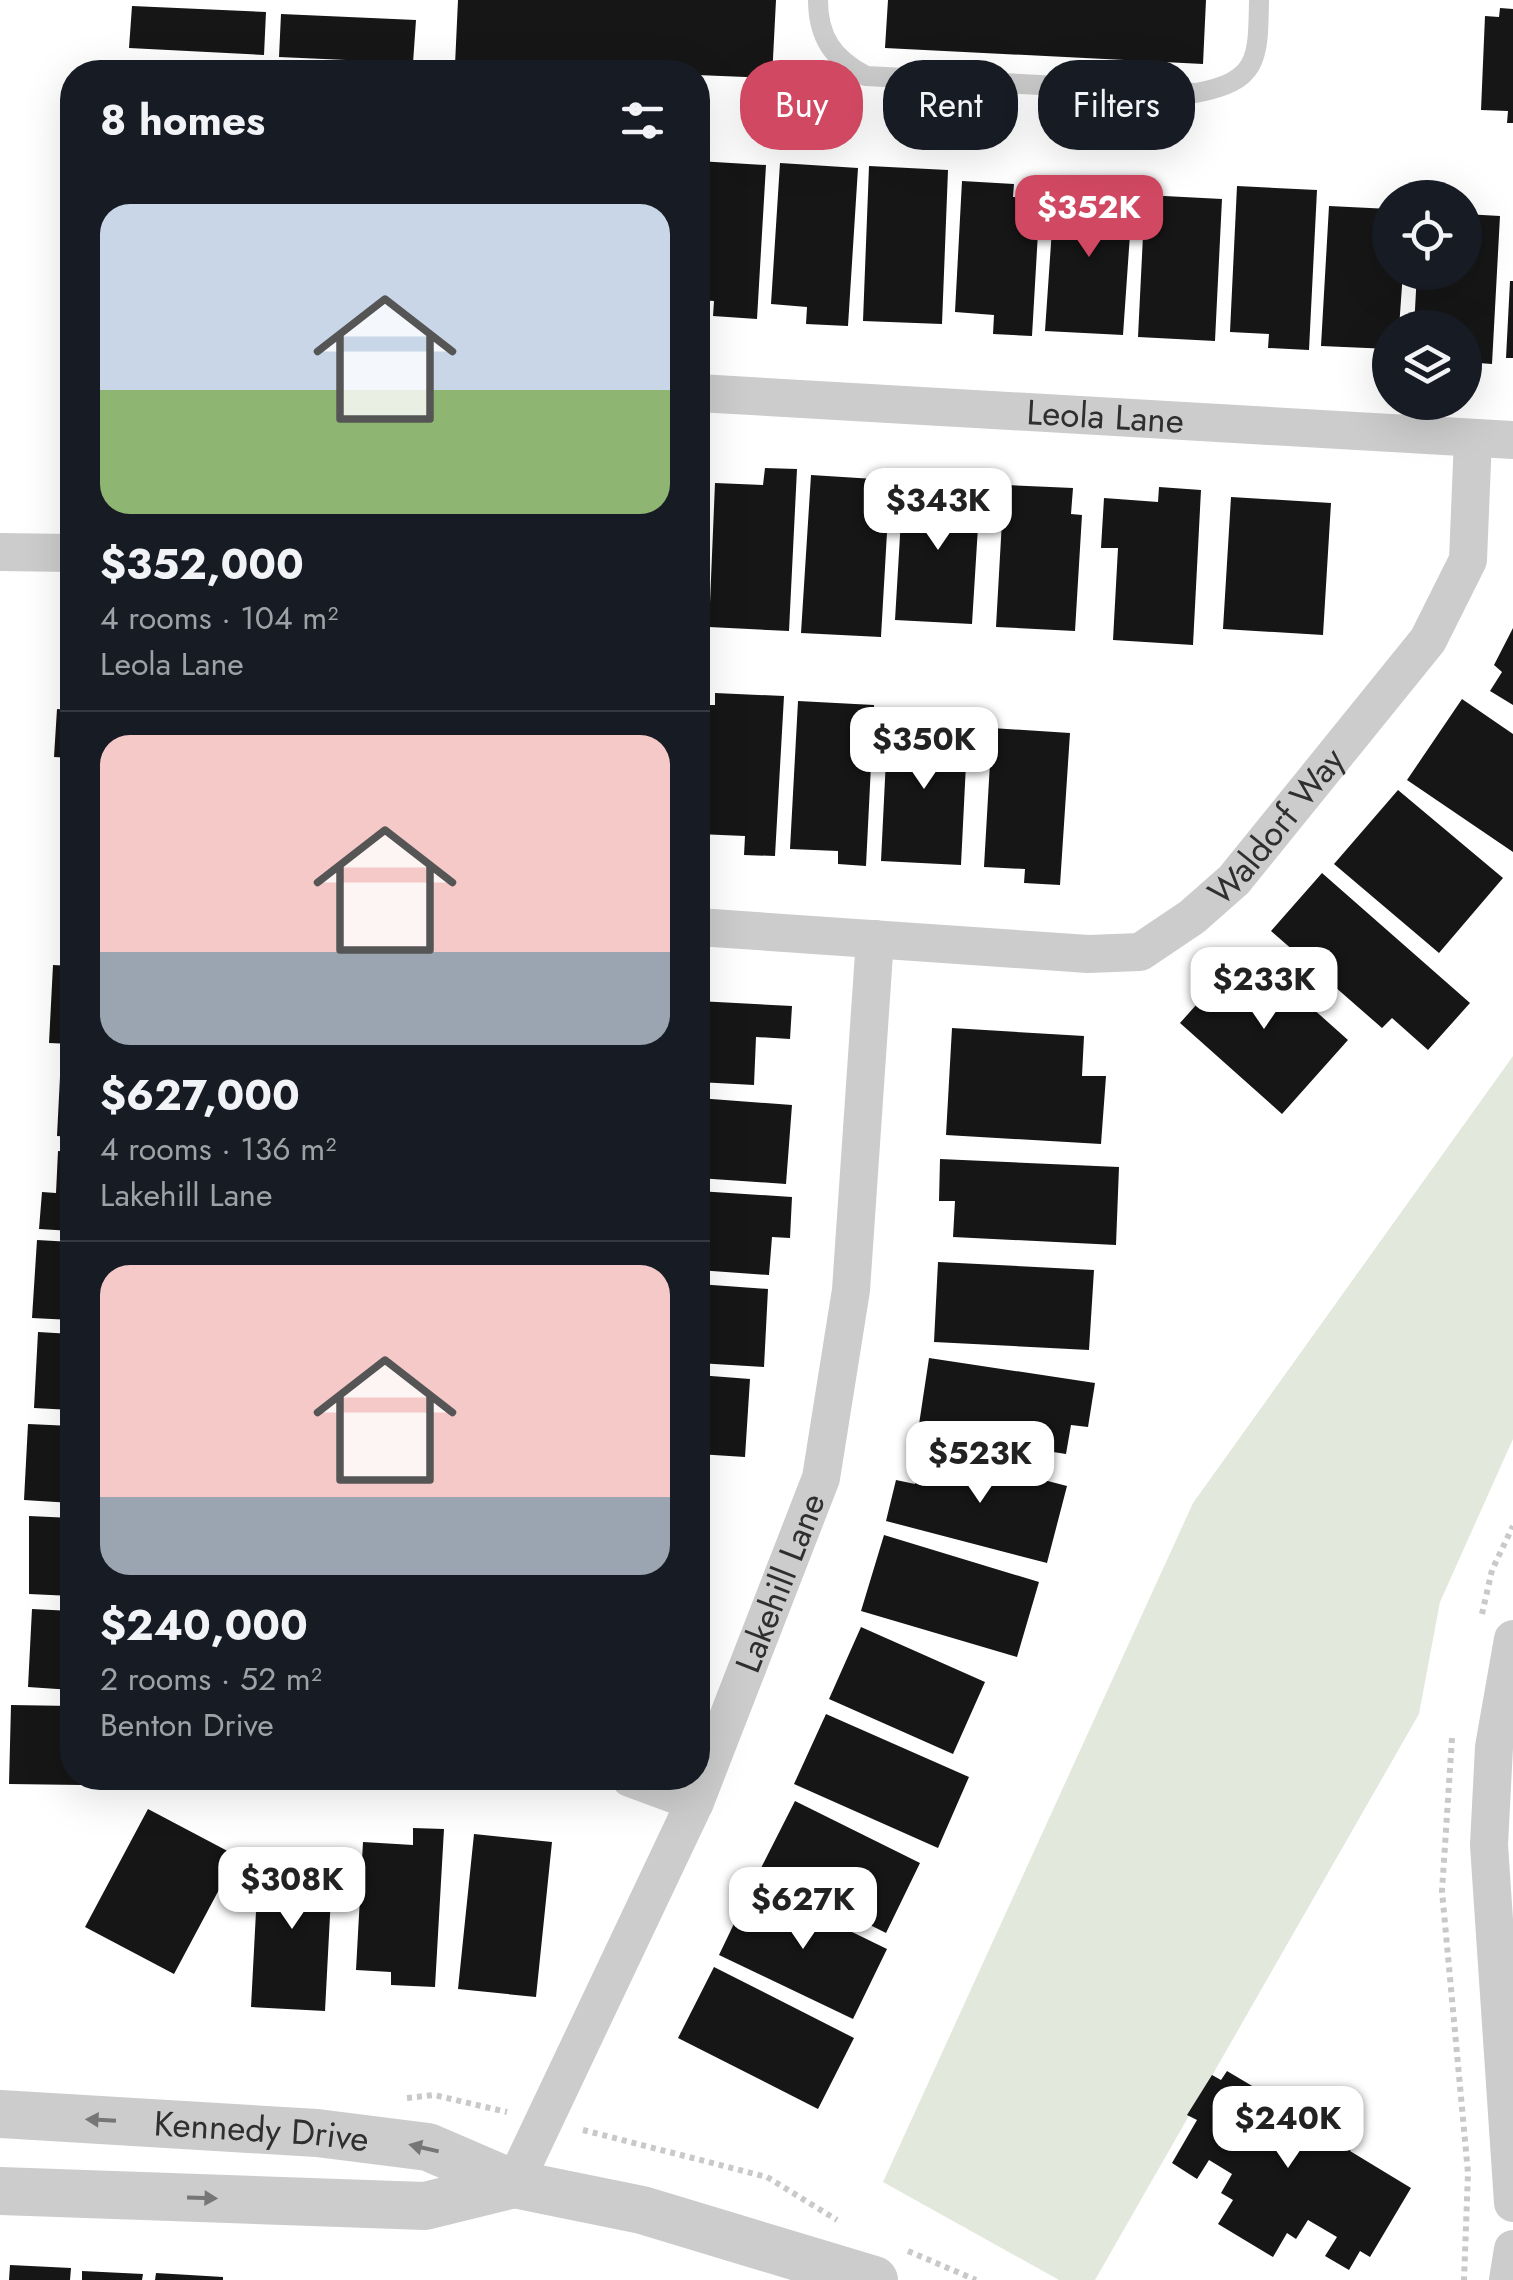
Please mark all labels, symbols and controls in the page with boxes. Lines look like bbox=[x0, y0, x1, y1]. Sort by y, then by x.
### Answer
chip: Buy bbox=[740, 60, 863, 150]
chip: Rent bbox=[883, 60, 1018, 150]
chip: Filters bbox=[1038, 60, 1195, 150]
text: 8 homes bbox=[100, 90, 265, 151]
icon: filters bbox=[615, 93, 670, 148]
pin: $352K bbox=[1019, 175, 1159, 260]
map controls bbox=[1372, 180, 1482, 420]
button: locate bbox=[1372, 180, 1482, 290]
text: $352K bbox=[1037, 184, 1141, 230]
icon: home bbox=[295, 269, 475, 449]
button: layers bbox=[1372, 310, 1482, 420]
street label: Leola Lane bbox=[1025, 387, 1185, 446]
pin: $343K bbox=[868, 468, 1008, 553]
text: $343K bbox=[886, 477, 990, 523]
text: $352,000 bbox=[100, 534, 304, 595]
text: 4 rooms · 104 m² bbox=[100, 595, 338, 641]
text: Leola Lane bbox=[100, 641, 244, 687]
pin: $350K bbox=[854, 707, 994, 792]
text: $350K bbox=[872, 716, 976, 762]
street label: Waldorf Way bbox=[1197, 736, 1357, 917]
icon: home bbox=[295, 800, 475, 980]
pin: $233K bbox=[1194, 947, 1334, 1032]
text: $233K bbox=[1212, 956, 1316, 1002]
text: $627,000 bbox=[100, 1065, 300, 1126]
text: 4 rooms · 136 m² bbox=[100, 1126, 336, 1172]
text: Lakehill Lane bbox=[100, 1172, 272, 1218]
icon: home bbox=[295, 1330, 475, 1510]
pin: $523K bbox=[910, 1421, 1050, 1506]
text: $523K bbox=[928, 1430, 1032, 1476]
street label: Lakehill Lane bbox=[723, 1486, 838, 1680]
text: $240,000 bbox=[100, 1595, 308, 1656]
text: 2 rooms · 52 m² bbox=[100, 1656, 322, 1702]
text: Benton Drive bbox=[100, 1702, 274, 1748]
pin: $308K bbox=[222, 1847, 362, 1932]
text: $308K bbox=[240, 1856, 344, 1902]
pin: $627K bbox=[733, 1867, 873, 1952]
text: $627K bbox=[751, 1876, 855, 1922]
pin: $240K bbox=[1218, 2086, 1358, 2171]
text: $240K bbox=[1235, 2095, 1341, 2141]
street label: Kennedy Drive bbox=[153, 2098, 372, 2164]
one-way arrow bbox=[84, 2112, 116, 2128]
one-way arrow bbox=[408, 2140, 439, 2155]
one-way arrow bbox=[187, 2190, 219, 2206]

